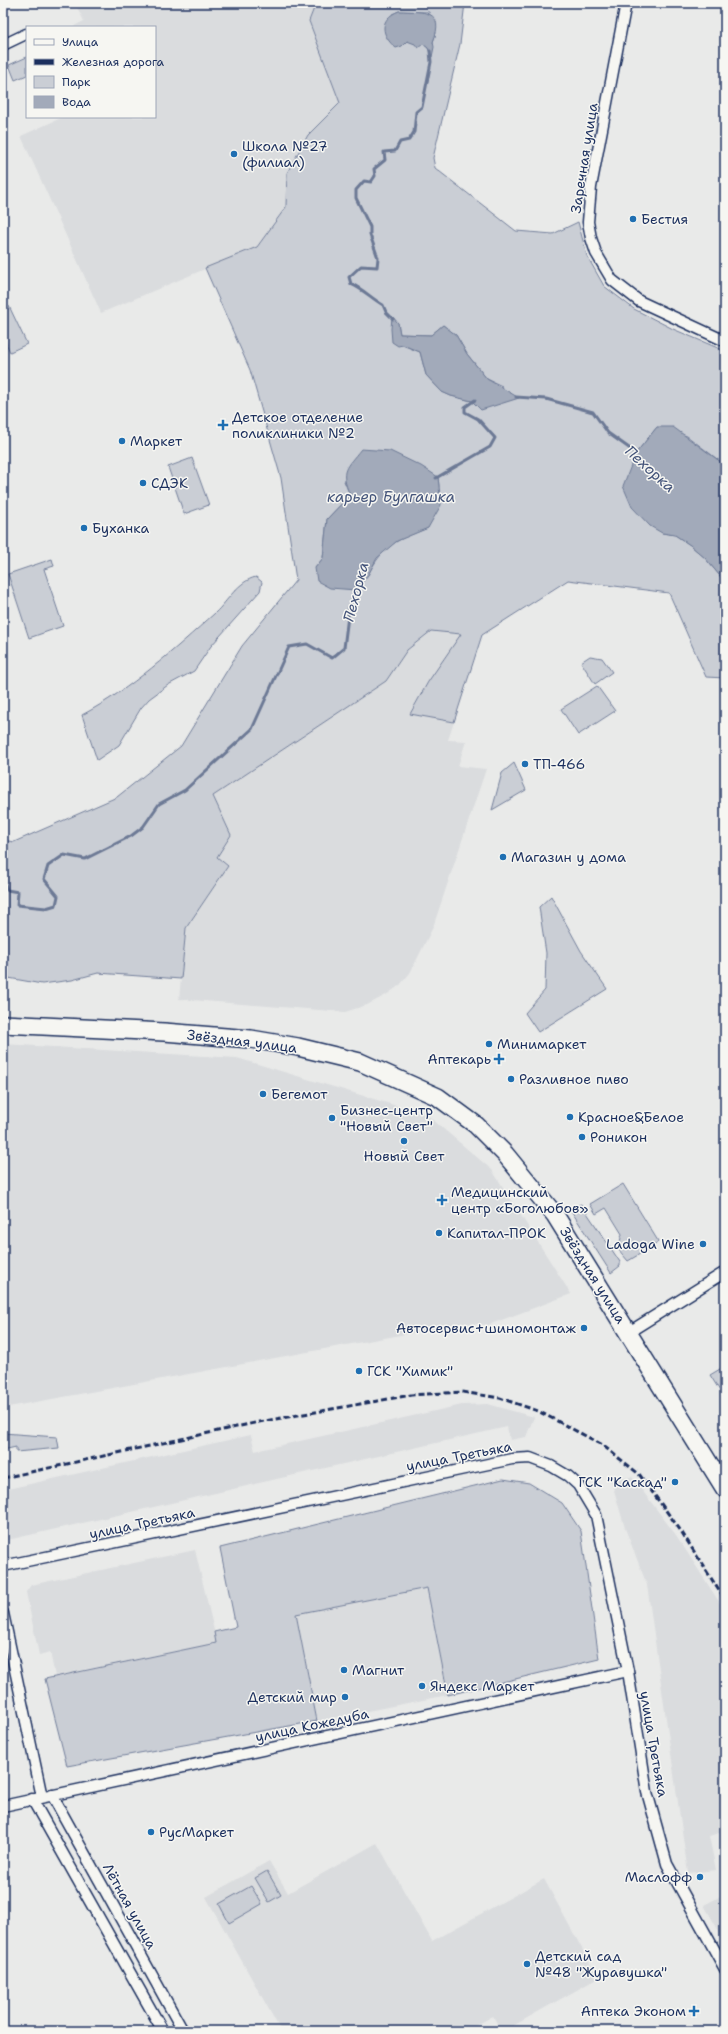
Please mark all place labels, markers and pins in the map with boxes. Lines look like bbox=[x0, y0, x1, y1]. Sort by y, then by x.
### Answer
place label: Школа №27 (филиал) bbox=[242, 137, 328, 171]
marker: Школа №27 (филиал) bbox=[229, 149, 239, 159]
place label: Бестия bbox=[641, 210, 688, 228]
marker: Бестия bbox=[628, 214, 638, 224]
place label: Детское отделение поликлиники №2 bbox=[232, 408, 363, 442]
marker: Детское отделение поликлиники №2 bbox=[217, 419, 229, 431]
place label: Маркет bbox=[130, 432, 183, 450]
marker: Маркет bbox=[117, 436, 127, 446]
place label: СДЭК bbox=[151, 474, 188, 492]
marker: СДЭК bbox=[138, 478, 148, 488]
place label: Буханка bbox=[92, 519, 150, 537]
marker: Буханка bbox=[79, 523, 89, 533]
place label: ТП-466 bbox=[533, 755, 585, 773]
marker: ТП-466 bbox=[520, 759, 530, 769]
place label: Магазин у дома bbox=[511, 848, 626, 866]
marker: Магазин у дома bbox=[498, 852, 508, 862]
place label: Минимаркет bbox=[497, 1035, 587, 1053]
marker: Минимаркет bbox=[484, 1039, 494, 1049]
place label: Аптекарь bbox=[428, 1050, 491, 1068]
marker: Аптекарь bbox=[494, 1054, 504, 1064]
place label: Разливное пиво bbox=[519, 1070, 629, 1088]
marker: Разливное пиво bbox=[506, 1074, 516, 1084]
place label: Бегемот bbox=[271, 1085, 328, 1103]
marker: Бегемот bbox=[258, 1089, 268, 1099]
place label: Бизнес-центр "Новый Свет" bbox=[340, 1101, 433, 1135]
place label: Красное&Белое bbox=[578, 1108, 684, 1126]
marker: Красное&Белое bbox=[565, 1112, 575, 1122]
marker: Бизнес-центр "Новый Свет" bbox=[327, 1113, 337, 1123]
place label: Роникон bbox=[590, 1128, 647, 1146]
marker: Роникон bbox=[577, 1132, 587, 1142]
marker: Новый Свет bbox=[399, 1136, 409, 1146]
place label: Новый Свет bbox=[364, 1147, 445, 1165]
place label: Медицинский центр «Боголюбов» bbox=[451, 1183, 588, 1217]
marker: Медицинский центр «Боголюбов» bbox=[436, 1194, 448, 1206]
place label: Капитал-ПРОК bbox=[447, 1224, 546, 1242]
marker: Капитал-ПРОК bbox=[434, 1228, 444, 1238]
place label: Ladoga Wine bbox=[606, 1235, 695, 1253]
marker: Ladoga Wine bbox=[698, 1239, 708, 1249]
place label: Автосервис+шиномонтаж bbox=[396, 1319, 577, 1337]
marker: Автосервис+шиномонтаж bbox=[579, 1323, 589, 1333]
place label: ГСК "Химик" bbox=[367, 1362, 453, 1380]
marker: ГСК "Химик" bbox=[354, 1366, 364, 1376]
place label: ГСК "Каскад" bbox=[578, 1473, 667, 1491]
marker: ГСК "Каскад" bbox=[670, 1477, 680, 1487]
place label: Магнит bbox=[352, 1661, 405, 1679]
marker: Магнит bbox=[339, 1665, 349, 1675]
place label: Яндекс Маркет bbox=[430, 1677, 535, 1695]
marker: Яндекс Маркет bbox=[417, 1681, 427, 1691]
place label: Детский мир bbox=[248, 1688, 337, 1706]
marker: Детский мир bbox=[340, 1692, 350, 1702]
place label: РусМаркет bbox=[159, 1823, 235, 1841]
marker: РусМаркет bbox=[146, 1827, 156, 1837]
place label: Маслофф bbox=[625, 1868, 692, 1886]
marker: Маслофф bbox=[695, 1872, 705, 1882]
place label: Детский сад №48 "Журавушка" bbox=[535, 1947, 667, 1981]
marker: Детский сад №48 "Журавушка" bbox=[522, 1959, 532, 1969]
place label: Аптека Эконом bbox=[581, 2002, 686, 2020]
marker: Аптека Эконом bbox=[689, 2006, 699, 2016]

